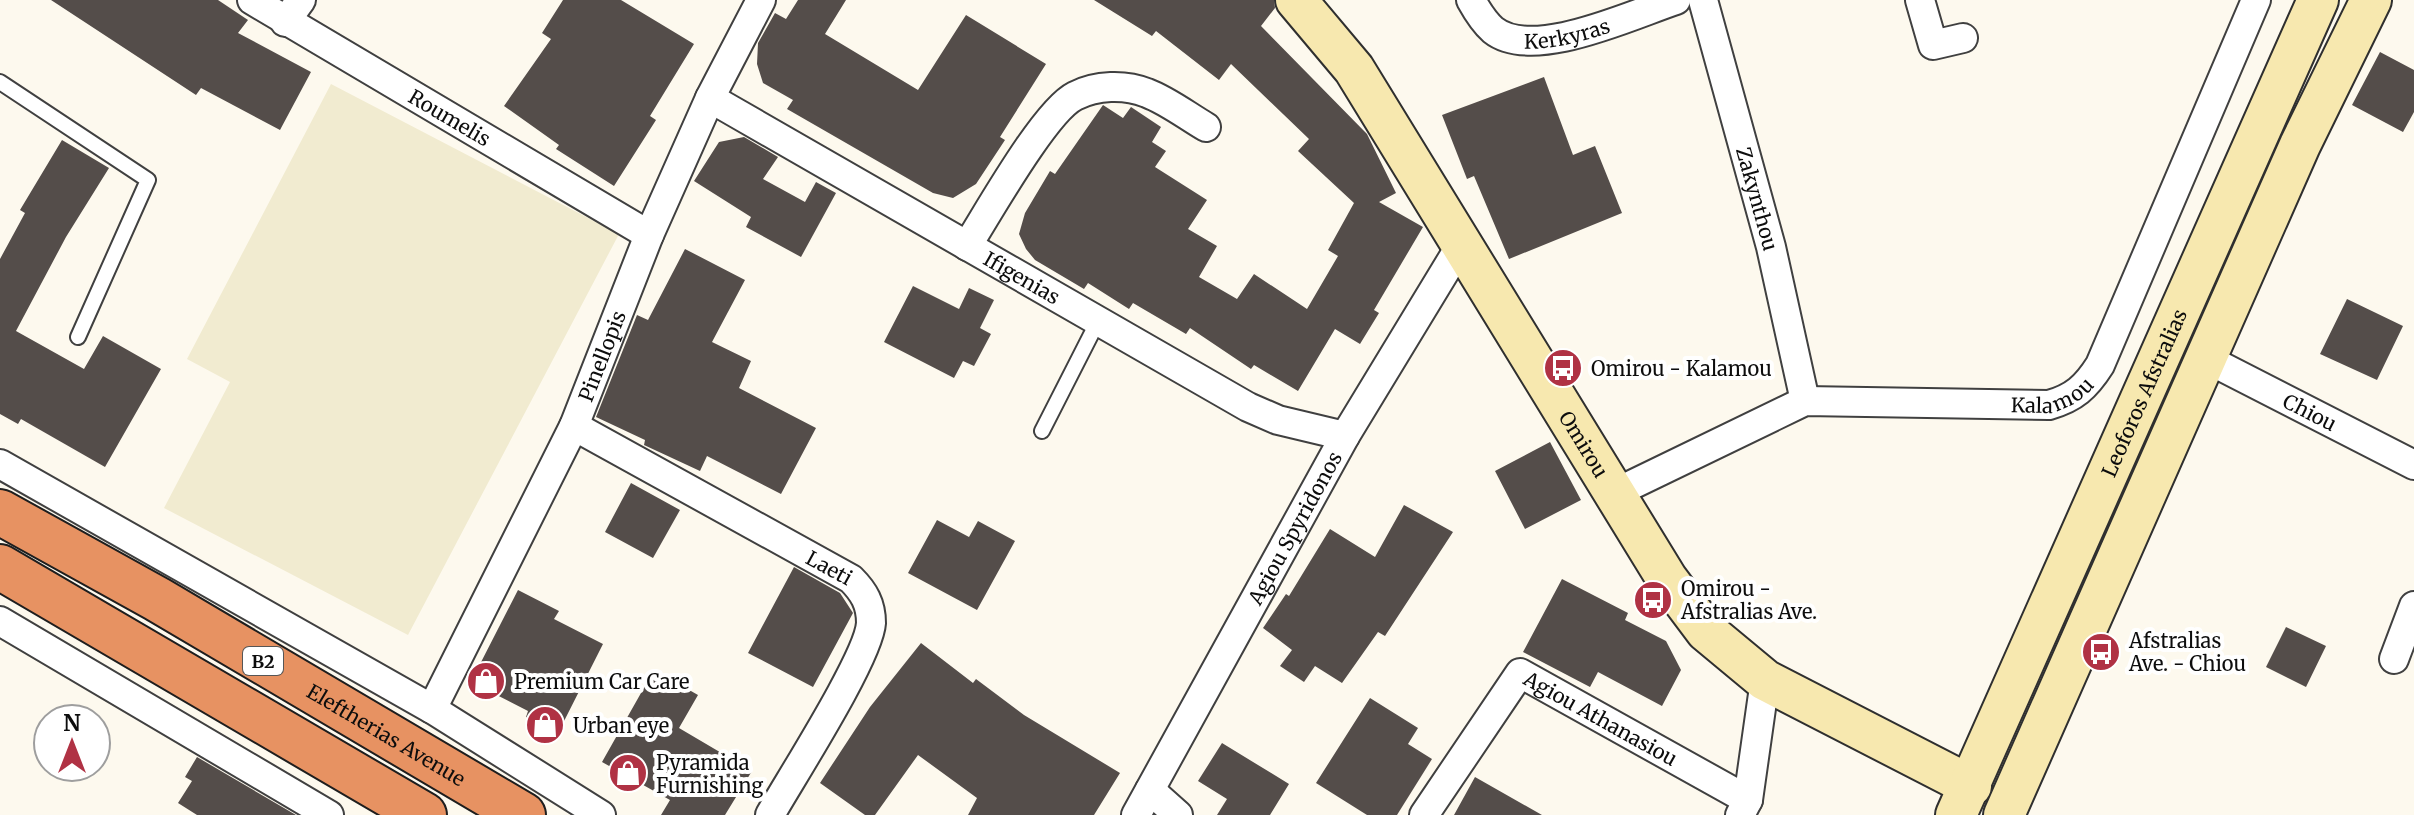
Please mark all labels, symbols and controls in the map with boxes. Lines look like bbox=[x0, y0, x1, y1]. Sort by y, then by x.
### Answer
street label: Kerkyras bbox=[1524, 13, 1613, 53]
street label: Roumelis bbox=[405, 83, 495, 151]
street label: Zakynthou bbox=[1732, 144, 1784, 253]
street label: Ifigenias bbox=[980, 246, 1065, 309]
street label: Leoforos Afstralias bbox=[2095, 305, 2192, 480]
street label: Pinellopis bbox=[572, 307, 631, 405]
bus stop icon: Omirou - Kalamou bbox=[1542, 347, 1584, 389]
place label: Omirou - Kalamou bbox=[1591, 356, 1772, 381]
street label: Kalamou bbox=[2011, 372, 2098, 418]
street label: Chiou bbox=[2279, 388, 2341, 436]
street label: Omirou bbox=[1554, 406, 1614, 482]
street label: Agiou Spyridonos bbox=[1242, 447, 1347, 610]
street label: Laeti bbox=[802, 544, 857, 590]
place label: Omirou - Afstralias Ave. bbox=[1680, 576, 1817, 624]
bus stop icon: Omirou - Afstralias Ave. bbox=[1632, 579, 1674, 621]
place label: Afstralias Ave. - Chiou bbox=[2128, 628, 2246, 676]
bus stop icon: Afstralias Ave. - Chiou bbox=[2080, 631, 2122, 673]
road number: B2 bbox=[243, 647, 283, 675]
shop icon: Premium Car Care bbox=[465, 660, 507, 702]
street label: Agiou Athanasiou bbox=[1519, 665, 1682, 771]
place label: Premium Car Care bbox=[514, 669, 689, 694]
street label: Eleftherias Avenue bbox=[303, 678, 470, 791]
north arrow bbox=[32, 703, 112, 783]
shop icon: Urban eye bbox=[524, 704, 566, 746]
text: N bbox=[63, 709, 81, 737]
place label: Urban eye bbox=[573, 713, 669, 738]
place label: Pyramida Furnishing bbox=[656, 750, 763, 798]
shop icon: Pyramida Furnishing bbox=[607, 752, 649, 794]

